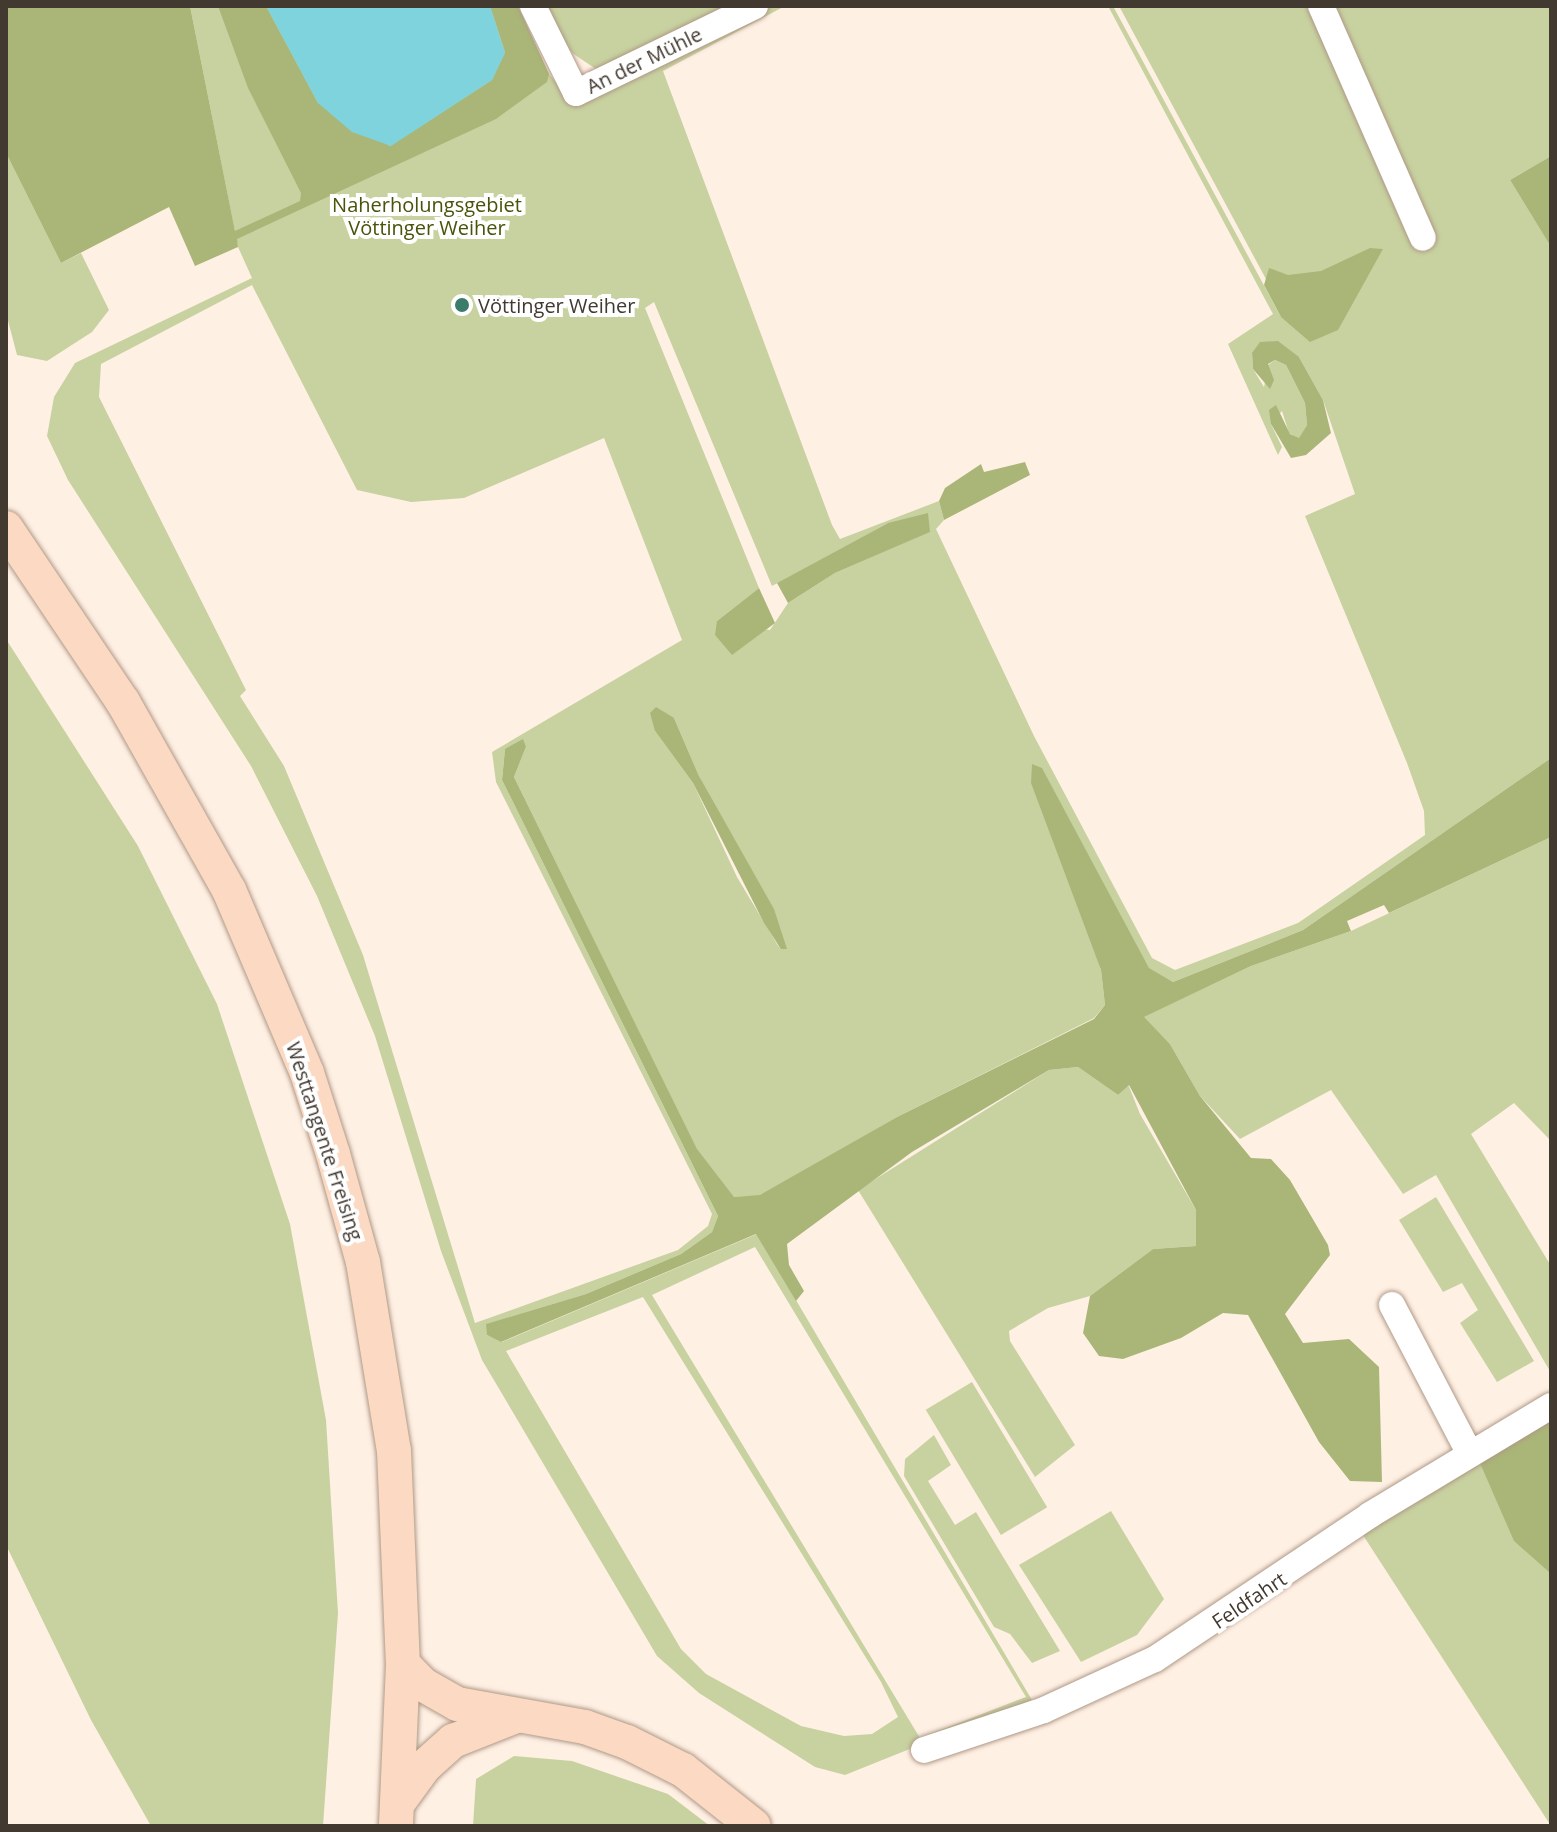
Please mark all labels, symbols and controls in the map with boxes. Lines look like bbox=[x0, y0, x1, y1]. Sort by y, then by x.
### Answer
street label: An der Mühle bbox=[582, 22, 706, 98]
park label: Naherholungsgebiet Vöttinger Weiher bbox=[332, 192, 522, 239]
place label: Vöttinger Weiher bbox=[478, 293, 635, 317]
marker: Vöttinger Weiher bbox=[453, 296, 471, 314]
street label: Westtangente Freising bbox=[282, 1039, 368, 1243]
street label: Feldfahrt bbox=[1207, 1566, 1291, 1634]

